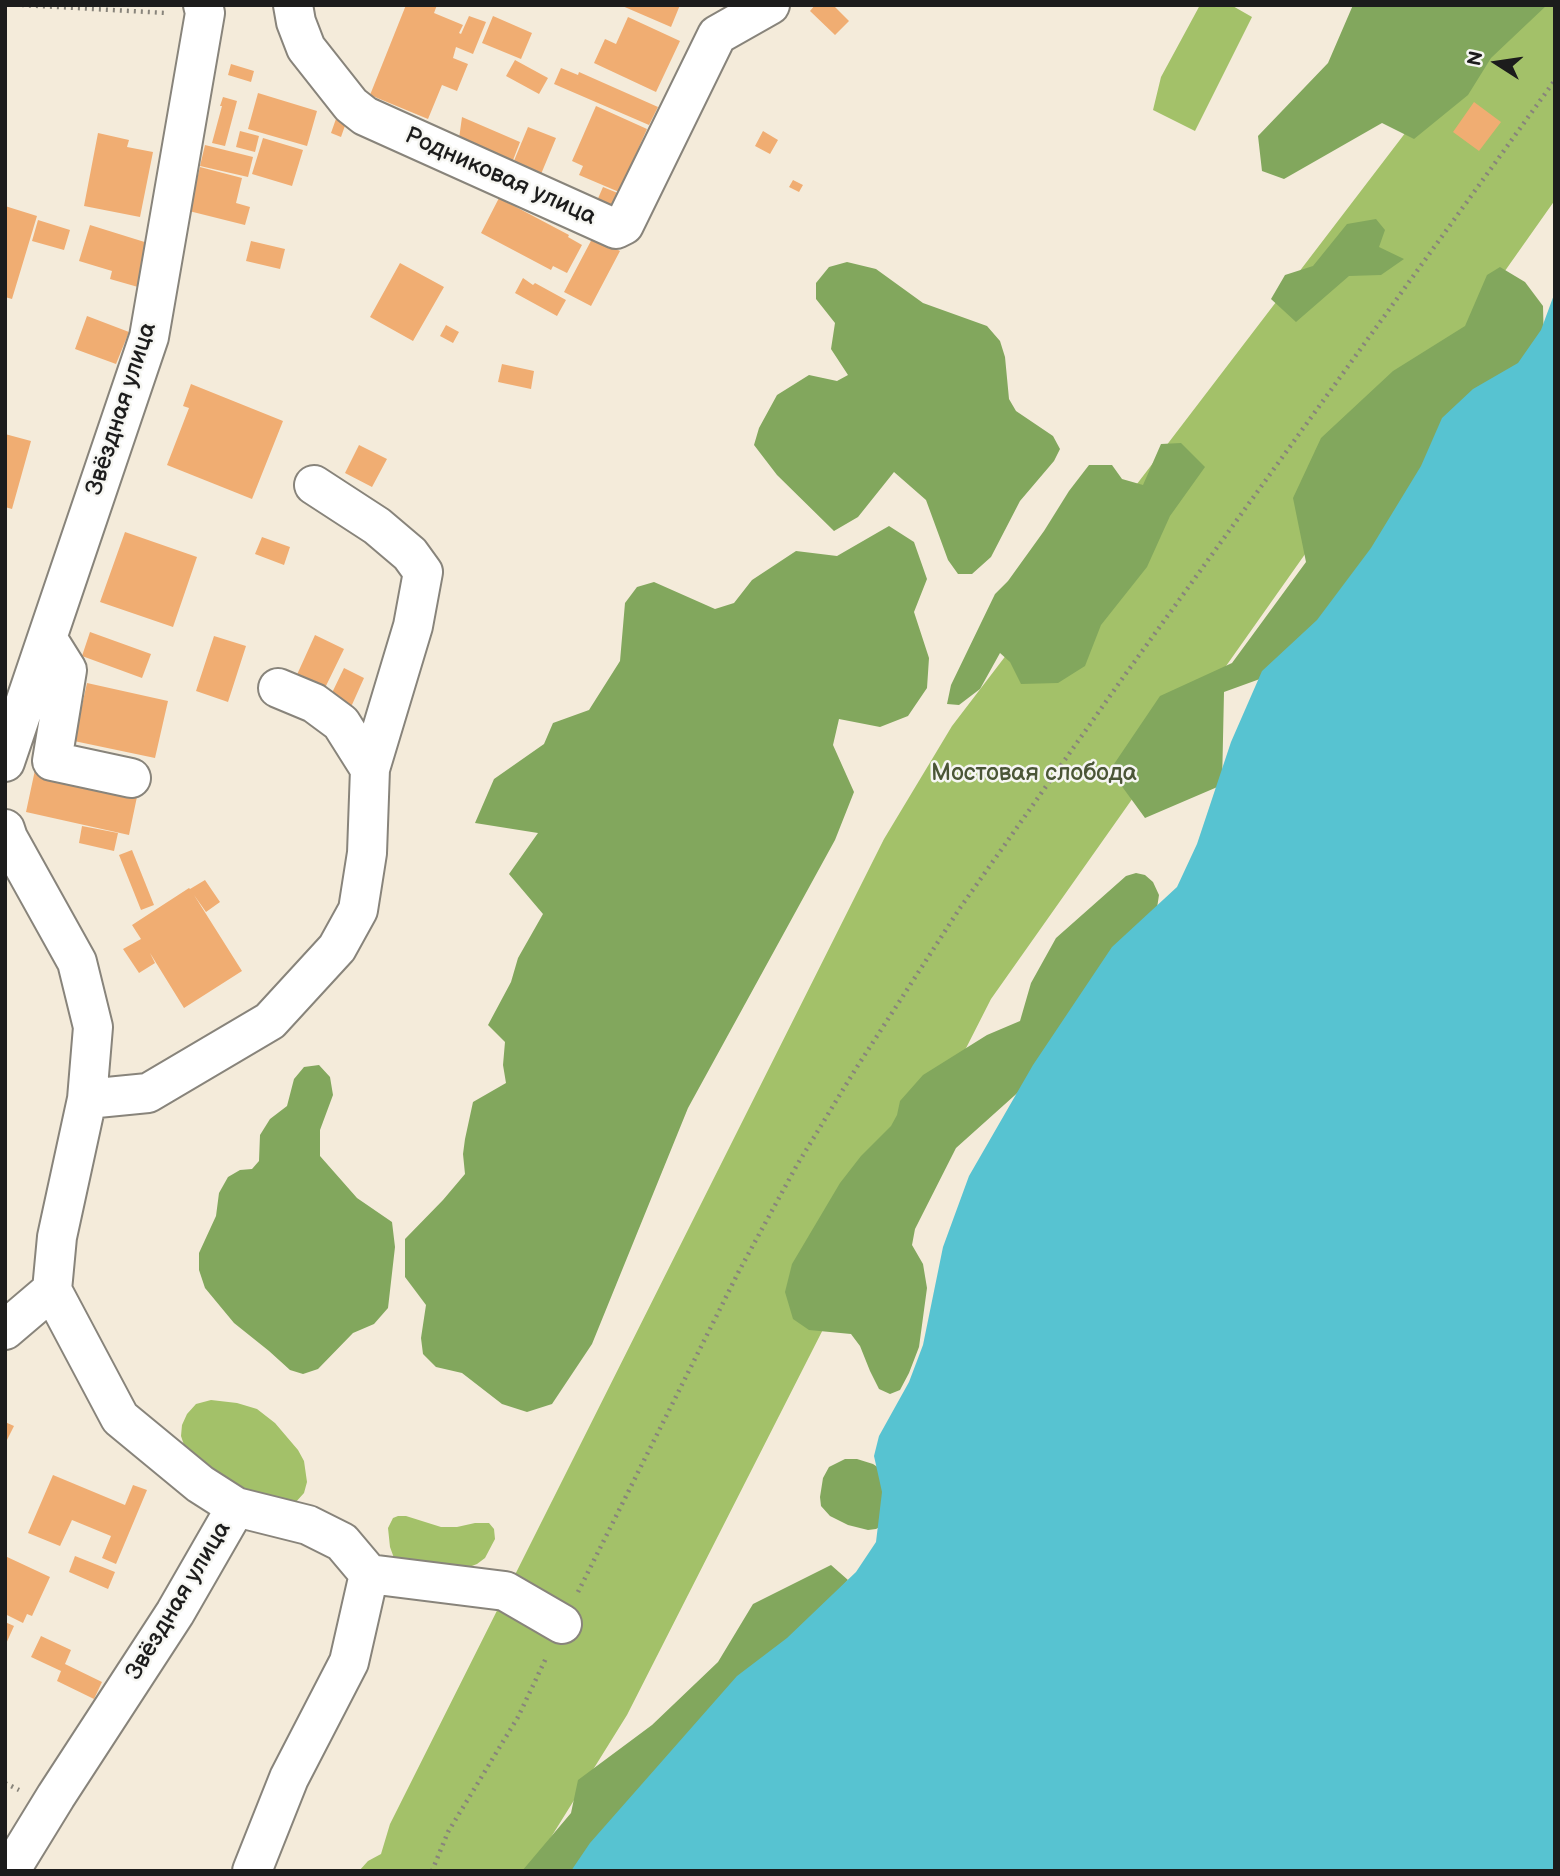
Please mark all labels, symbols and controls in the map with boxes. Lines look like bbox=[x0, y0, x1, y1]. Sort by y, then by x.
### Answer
north arrow bbox=[1462, 28, 1532, 98]
text: N bbox=[1463, 49, 1489, 68]
street label: Родниковая улица bbox=[400, 122, 600, 232]
street label: Звёздная улица bbox=[81, 319, 163, 499]
park label: Мостовая слобода bbox=[931, 760, 1137, 788]
street label: Звёздная улица bbox=[120, 1516, 238, 1686]

